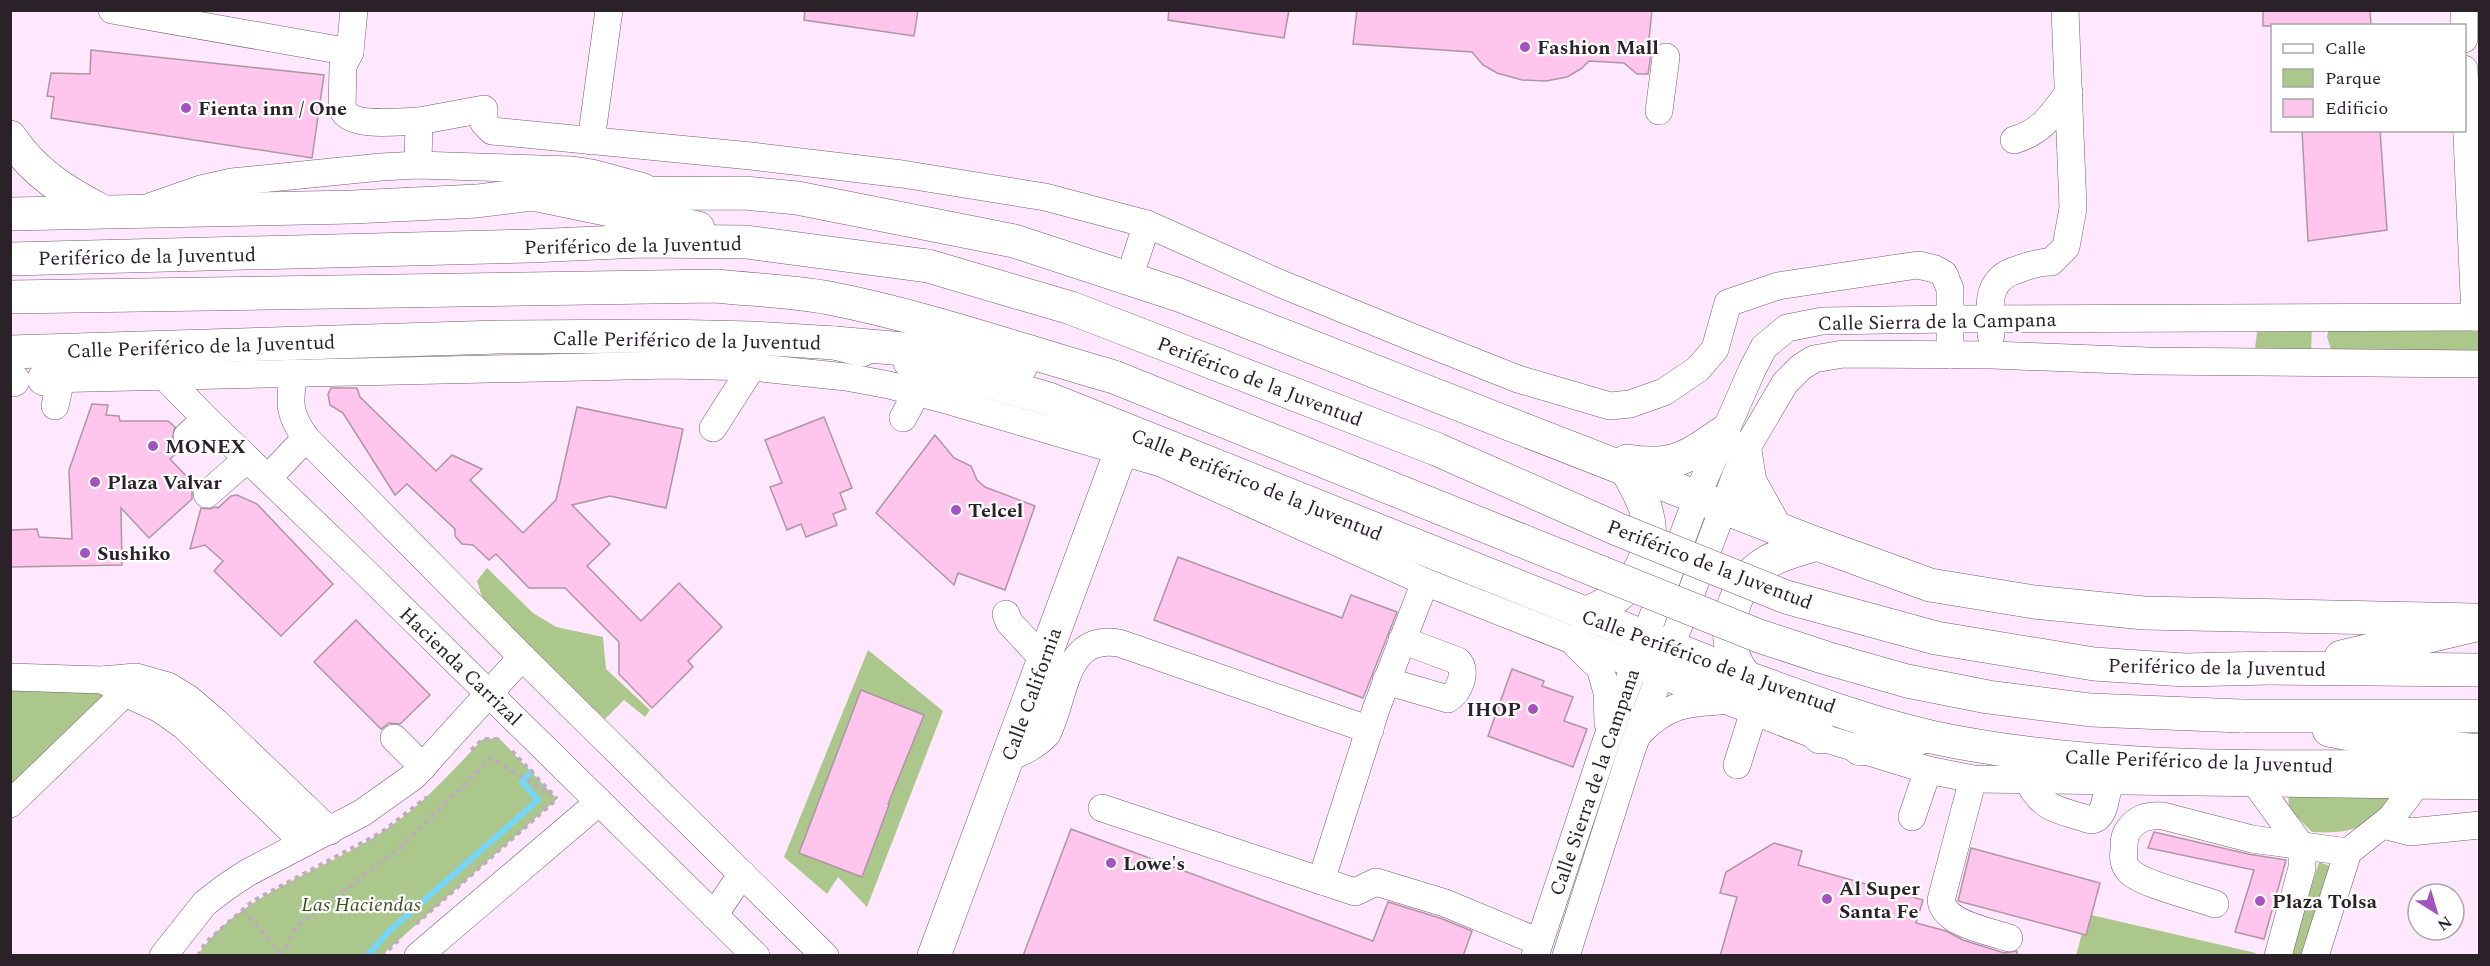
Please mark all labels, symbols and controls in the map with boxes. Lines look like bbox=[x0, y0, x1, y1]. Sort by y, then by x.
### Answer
legend bbox=[2271, 24, 2466, 132]
place label: Fashion Mall bbox=[1537, 33, 1659, 63]
text: Calle bbox=[2325, 35, 2366, 62]
marker: Fashion Mall bbox=[1518, 40, 1532, 54]
text: Parque bbox=[2325, 65, 2381, 92]
place label: Fienta inn / One bbox=[198, 94, 347, 124]
text: Edificio bbox=[2325, 95, 2388, 122]
marker: Fienta inn / One bbox=[179, 101, 193, 115]
street label: Periférico de la Juventud bbox=[524, 229, 742, 263]
street label: Periférico de la Juventud bbox=[38, 240, 256, 274]
street label: Calle Sierra de la Campana bbox=[1817, 305, 2057, 339]
street label: Calle Periférico de la Juventud bbox=[552, 324, 822, 358]
street label: Calle Periférico de la Juventud bbox=[66, 327, 336, 367]
street label: Periférico de la Juventud bbox=[1152, 329, 1367, 435]
street label: Calle Periférico de la Juventud bbox=[1126, 421, 1387, 549]
place label: MONEX bbox=[165, 432, 246, 462]
marker: MONEX bbox=[146, 439, 160, 453]
place label: Plaza Valvar bbox=[107, 468, 222, 498]
marker: Plaza Valvar bbox=[88, 475, 102, 489]
place label: Telcel bbox=[968, 496, 1023, 526]
marker: Telcel bbox=[949, 503, 963, 517]
street label: Periférico de la Juventud bbox=[1602, 512, 1817, 618]
place label: Sushiko bbox=[97, 539, 171, 569]
marker: Sushiko bbox=[78, 546, 92, 560]
street label: Hacienda Carrizal bbox=[392, 600, 529, 733]
street label: Calle Periférico de la Juventud bbox=[1577, 602, 1840, 722]
street label: Calle California bbox=[994, 623, 1070, 765]
street label: Periférico de la Juventud bbox=[2108, 651, 2326, 685]
street label: Calle Sierra de la Campana bbox=[1542, 664, 1648, 900]
place label: IHOP bbox=[1467, 695, 1521, 725]
marker: IHOP bbox=[1526, 702, 1540, 716]
street label: Calle Periférico de la Juventud bbox=[2064, 742, 2334, 782]
place label: Lowe's bbox=[1123, 849, 1185, 879]
marker: Lowe's bbox=[1104, 856, 1118, 870]
place label: Al Super Santa Fe bbox=[1839, 874, 1920, 927]
north arrow bbox=[2406, 882, 2466, 942]
place label: Plaza Tolsa bbox=[2272, 887, 2378, 917]
park label: Las Haciendas bbox=[301, 890, 421, 920]
marker: Al Super Santa Fe bbox=[1820, 892, 1834, 906]
marker: Plaza Tolsa bbox=[2253, 894, 2267, 908]
text: N bbox=[2432, 910, 2457, 937]

